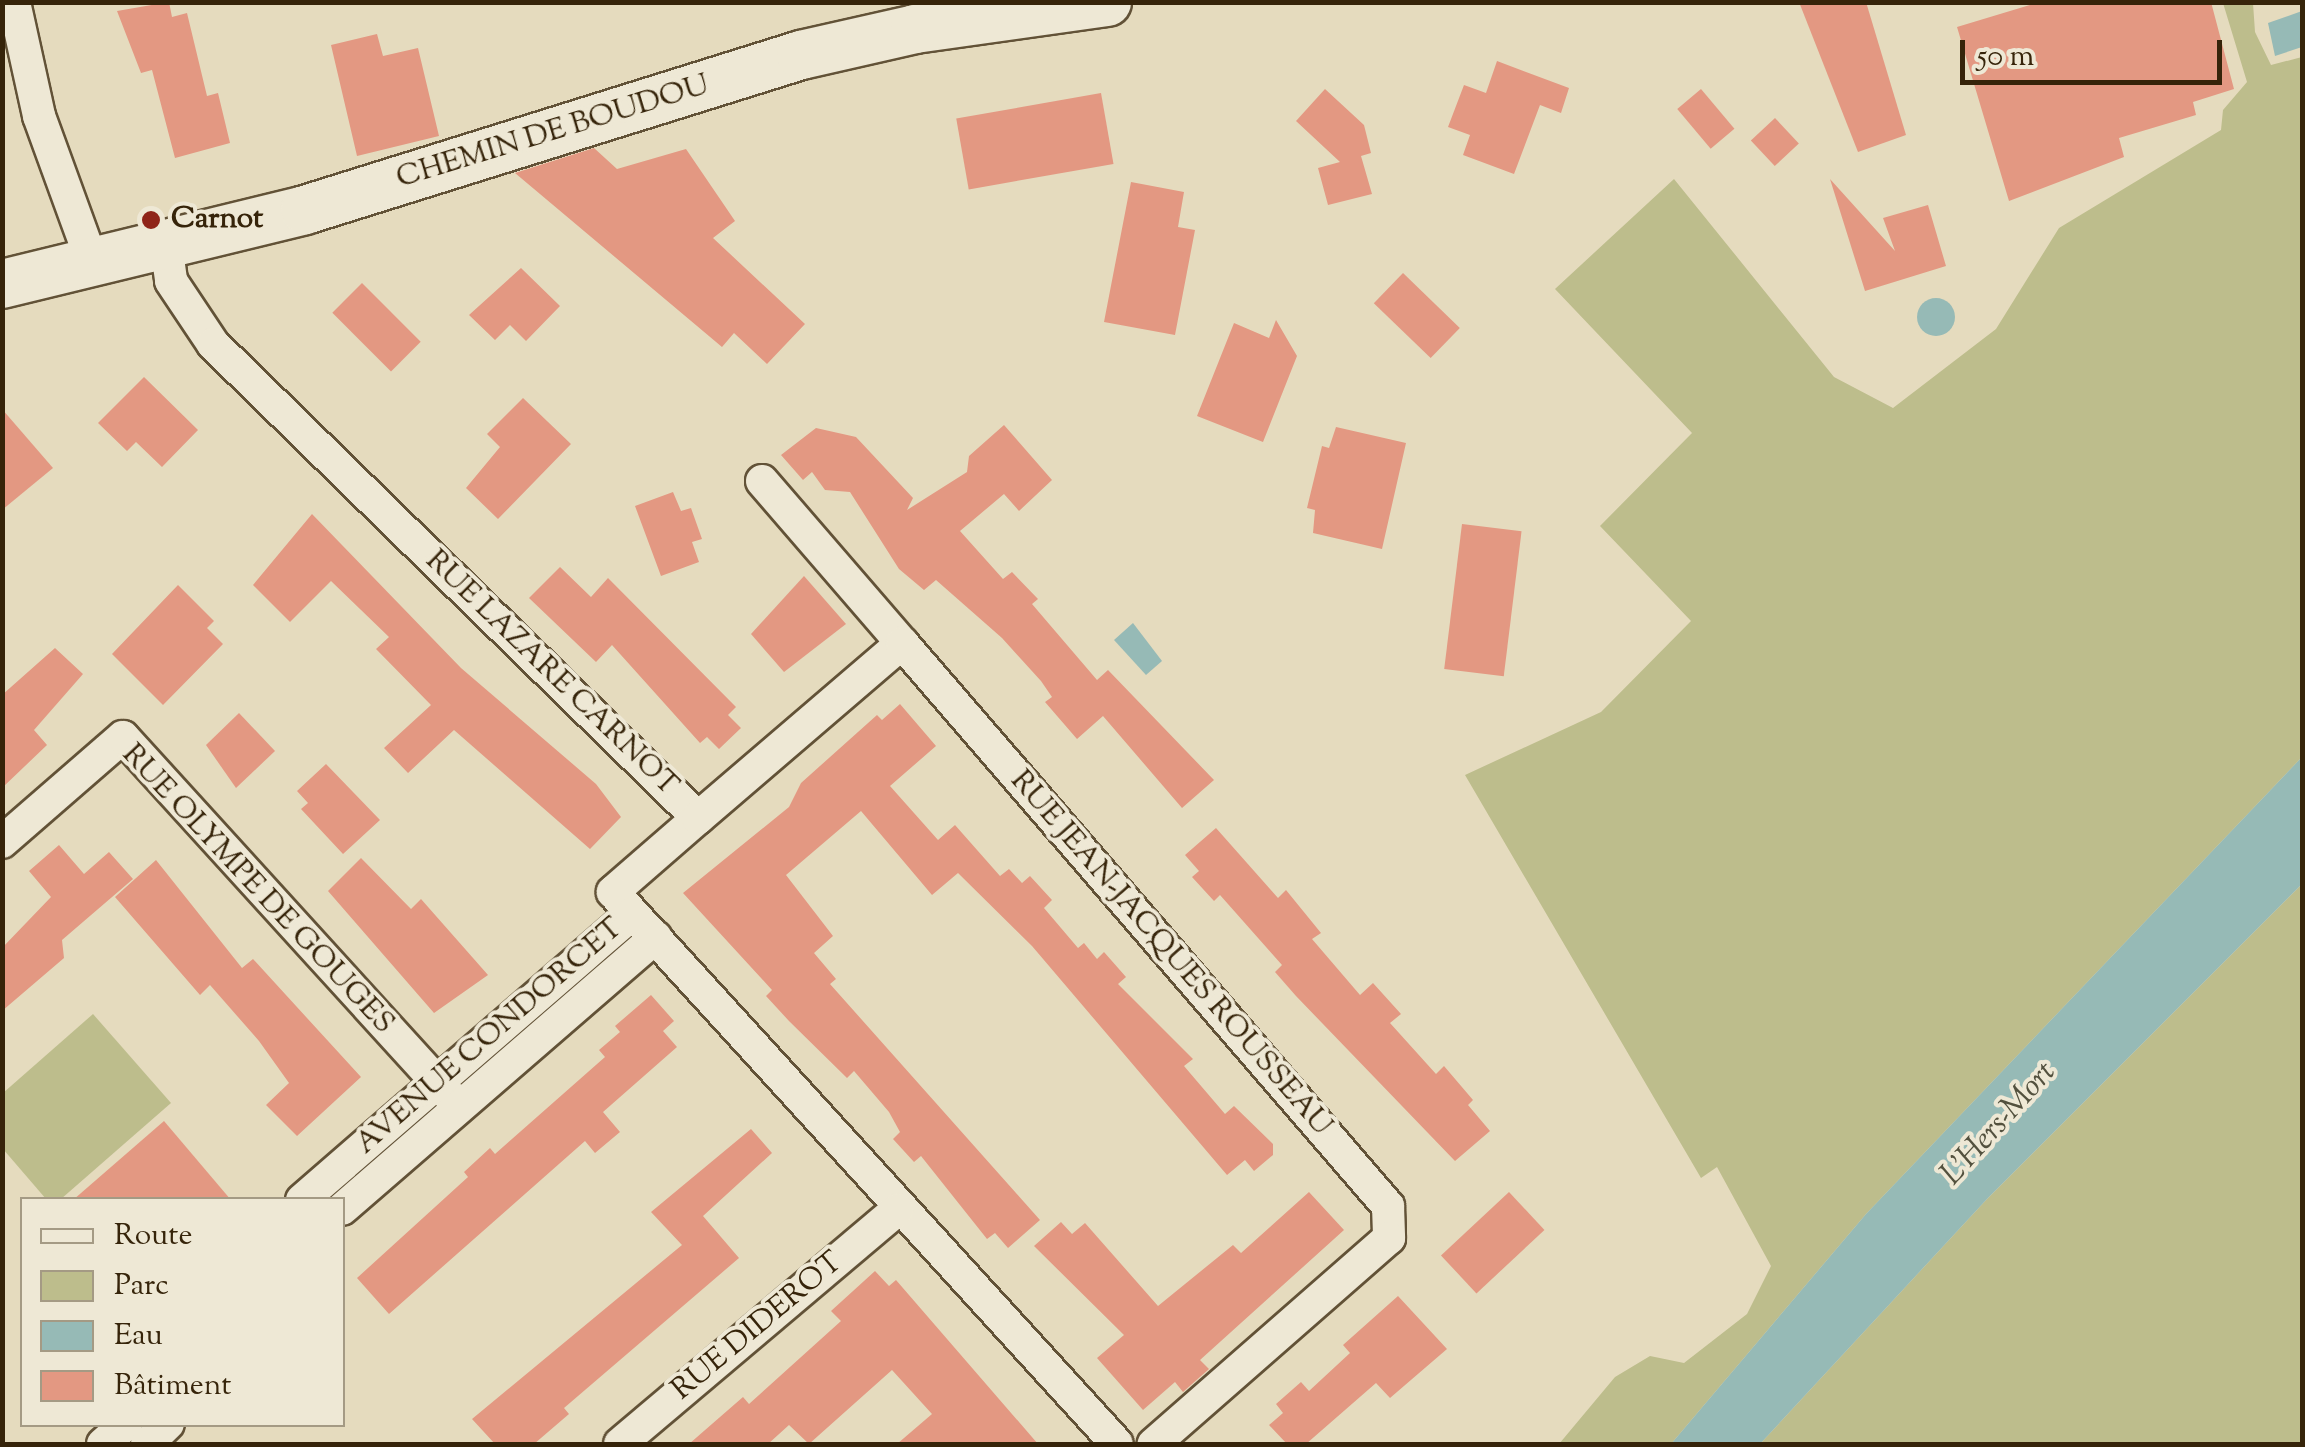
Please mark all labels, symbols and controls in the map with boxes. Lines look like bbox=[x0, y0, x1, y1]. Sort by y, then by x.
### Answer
scale bar bbox=[1965, 20, 2228, 82]
text: 50 m bbox=[1977, 36, 2034, 79]
street label: CHEMIN DE BOUDOU bbox=[392, 68, 714, 198]
place label: Carnot bbox=[171, 202, 263, 238]
marker: Carnot bbox=[140, 209, 162, 231]
street label: RUE LAZARE CARNOT bbox=[417, 544, 685, 804]
street label: RUE OLYMPE DE GOUGES bbox=[113, 738, 401, 1042]
street label: RUE JEAN-JACQUES ROUSSEAU bbox=[1002, 764, 1338, 1144]
street label: AVENUE CONDORCET bbox=[349, 911, 631, 1163]
water label: L'Hers-Mort bbox=[1933, 1054, 2065, 1194]
legend bbox=[20, 1197, 345, 1427]
text: Route bbox=[114, 1215, 193, 1258]
street label: RUE DIDEROT bbox=[665, 1245, 851, 1409]
text: Parc bbox=[114, 1265, 169, 1308]
text: Eau bbox=[114, 1315, 163, 1358]
text: Bâtiment bbox=[114, 1365, 231, 1408]

